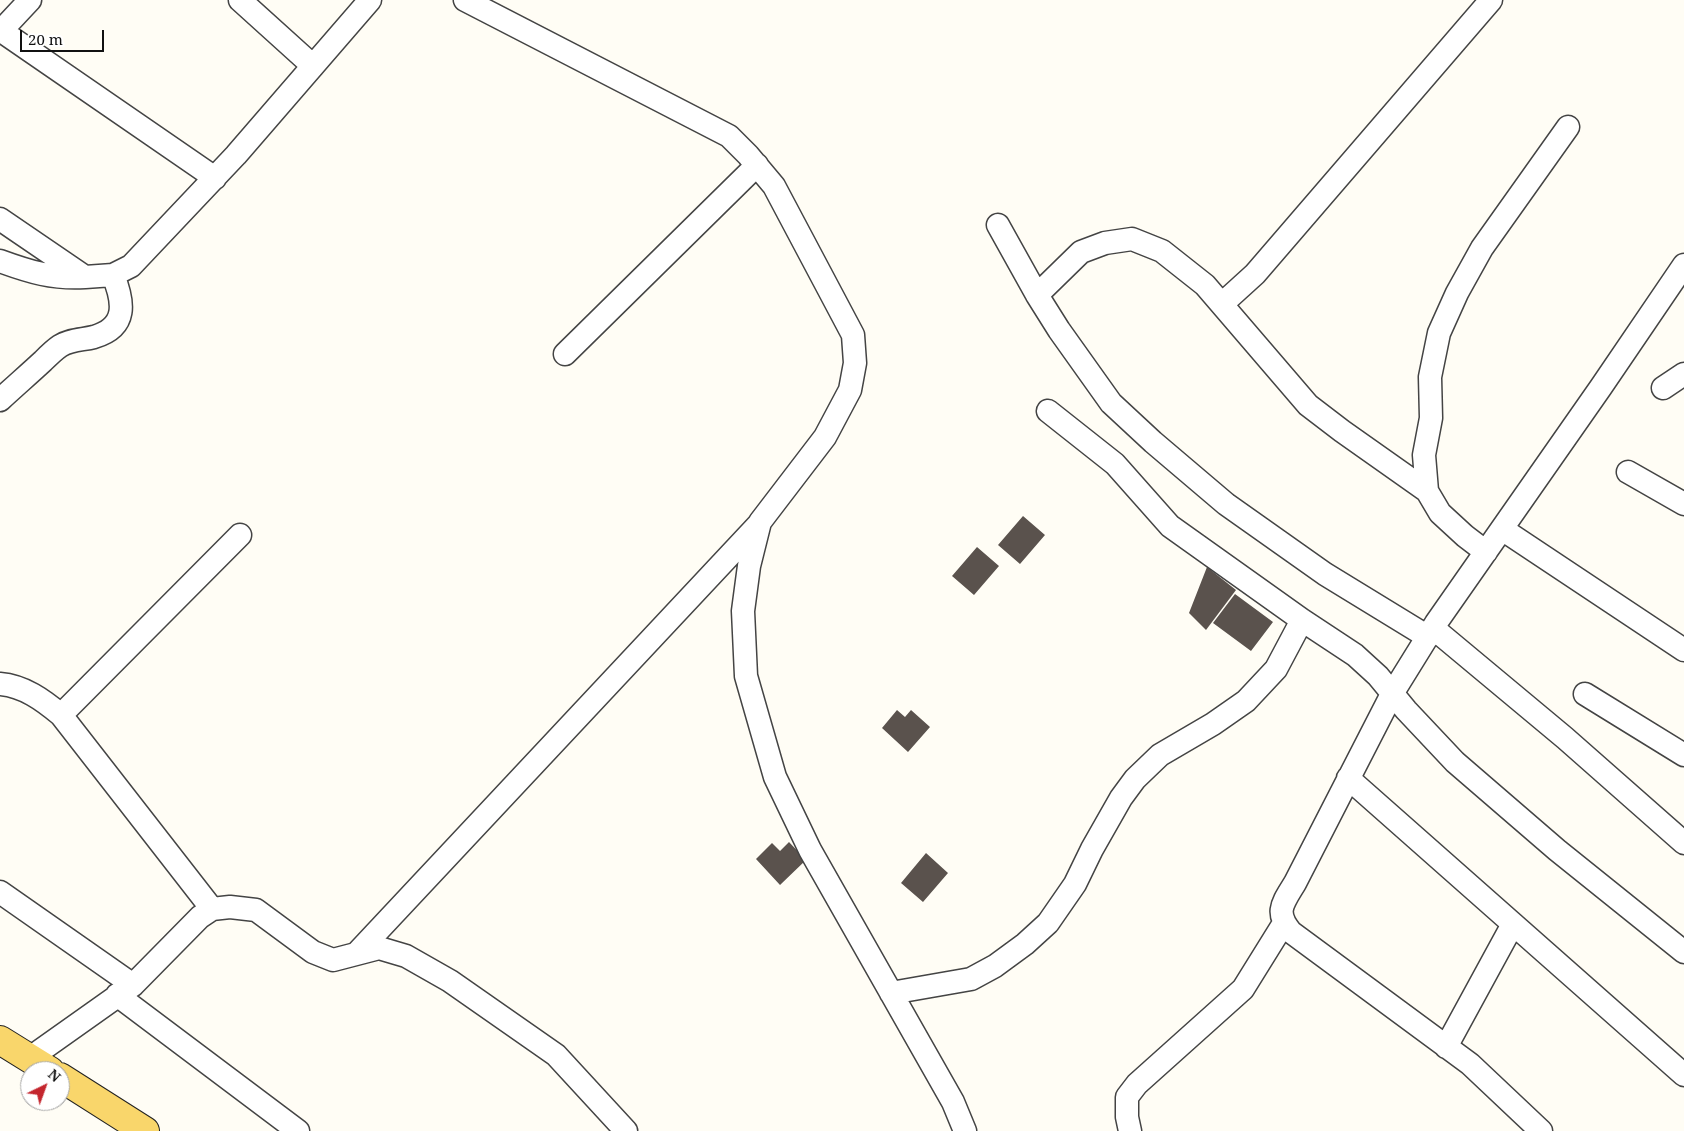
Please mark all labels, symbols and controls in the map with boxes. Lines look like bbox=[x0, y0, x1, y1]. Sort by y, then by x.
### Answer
scale bar bbox=[22, 20, 106, 52]
text: 20 m bbox=[28, 29, 63, 49]
north arrow bbox=[20, 1061, 70, 1111]
text: N bbox=[44, 1064, 65, 1086]

